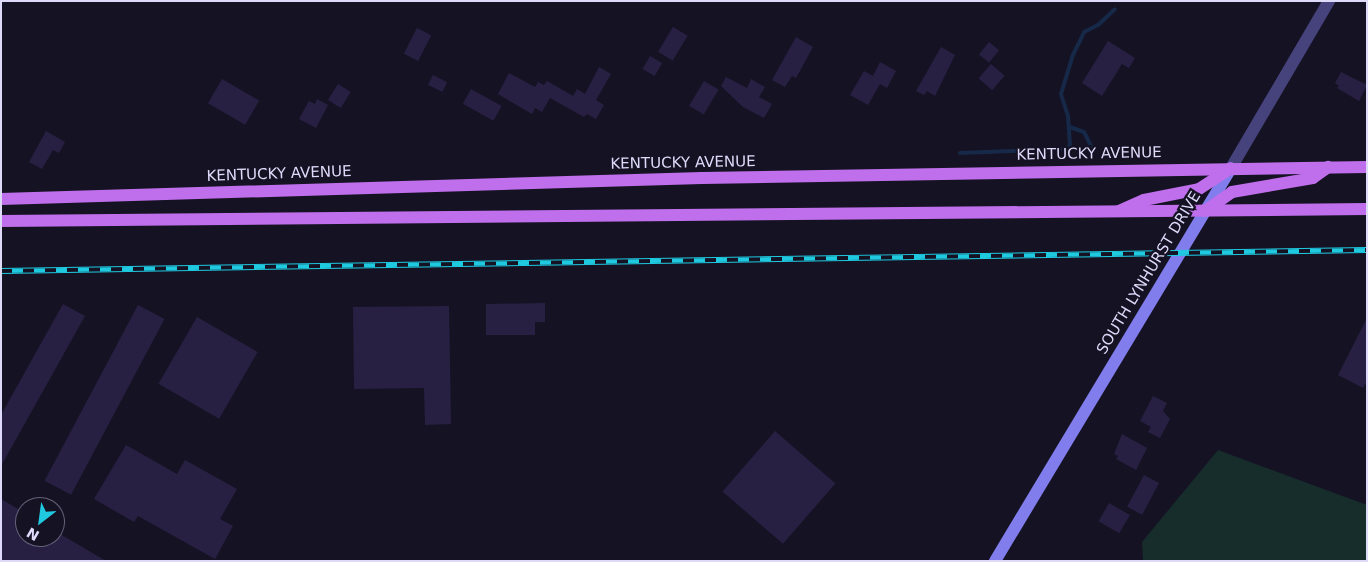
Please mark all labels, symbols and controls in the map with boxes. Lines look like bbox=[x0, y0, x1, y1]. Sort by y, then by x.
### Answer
street label: KENTUCKY AVENUE bbox=[1016, 144, 1162, 164]
street label: KENTUCKY AVENUE bbox=[610, 153, 756, 173]
street label: KENTUCKY AVENUE bbox=[206, 162, 352, 186]
street label: SOUTH LYNHURST DRIVE bbox=[1093, 188, 1205, 358]
north arrow bbox=[15, 497, 65, 547]
text: N bbox=[24, 524, 42, 544]

